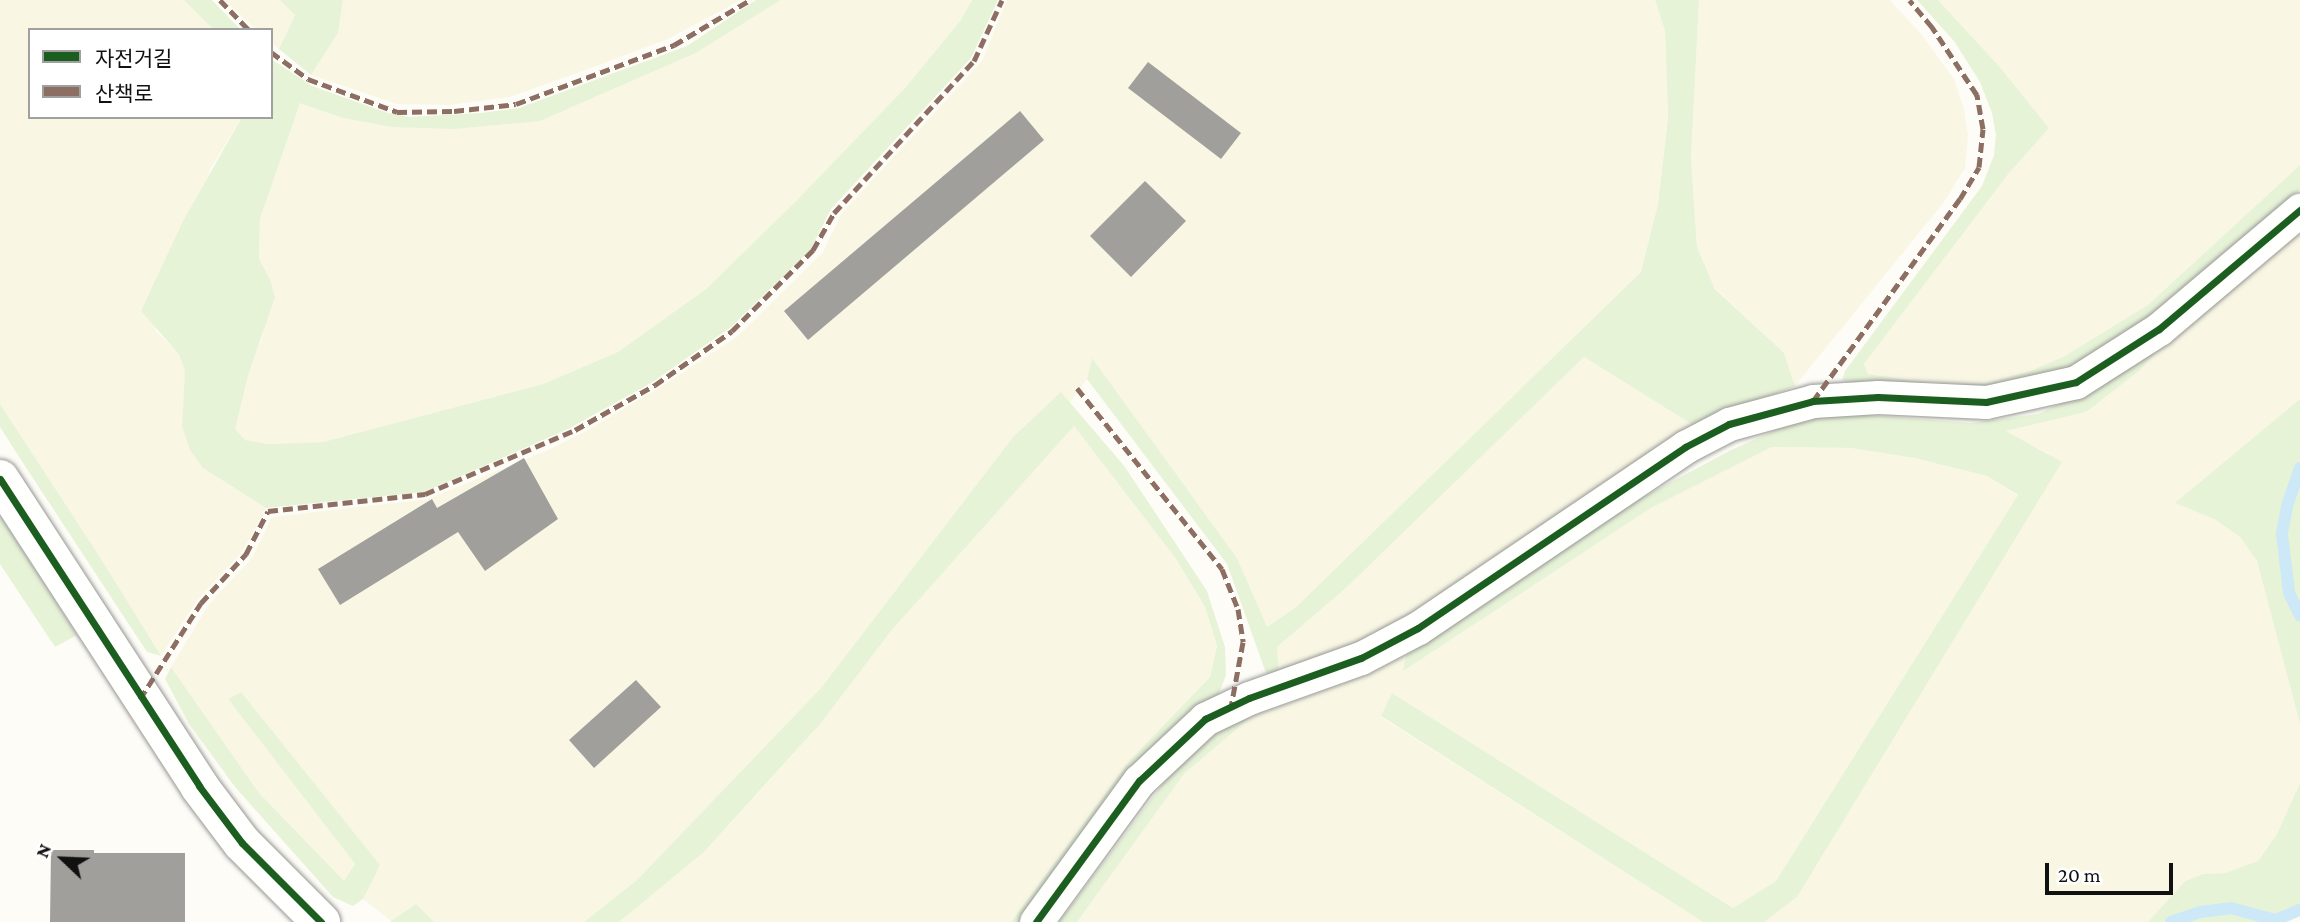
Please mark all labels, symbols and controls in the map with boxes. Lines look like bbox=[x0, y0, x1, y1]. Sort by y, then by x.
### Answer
legend bbox=[28, 28, 273, 119]
text: 자전거길 bbox=[95, 47, 172, 71]
text: 산책로 bbox=[95, 82, 153, 106]
north arrow bbox=[28, 824, 98, 894]
text: N bbox=[31, 841, 55, 861]
scale bar bbox=[2048, 848, 2176, 892]
text: 20 m bbox=[2058, 863, 2101, 887]

